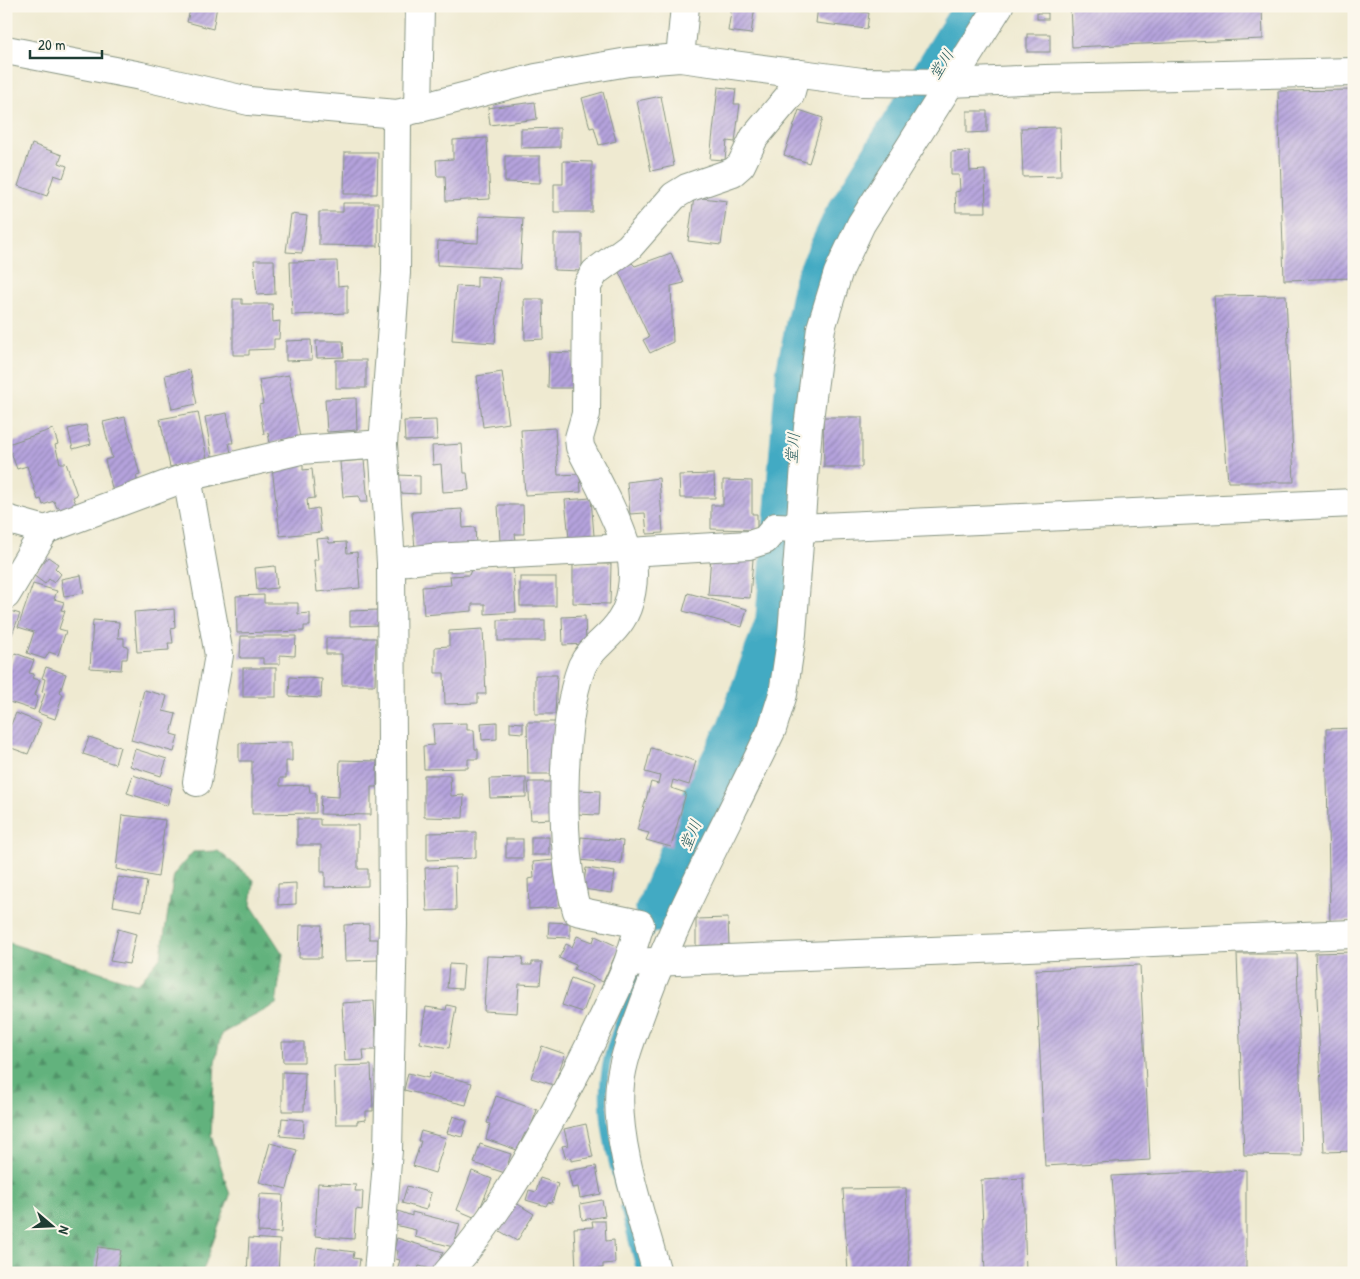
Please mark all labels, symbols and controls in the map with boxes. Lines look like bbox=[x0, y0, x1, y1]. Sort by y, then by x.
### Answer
scale bar bbox=[30, 28, 102, 60]
text: 20 m bbox=[38, 34, 65, 55]
water label: 堂川 bbox=[923, 45, 959, 83]
water label: 堂川 bbox=[780, 431, 804, 465]
water label: 堂川 bbox=[674, 816, 706, 854]
north arrow bbox=[28, 1202, 78, 1252]
text: N bbox=[54, 1224, 75, 1238]

